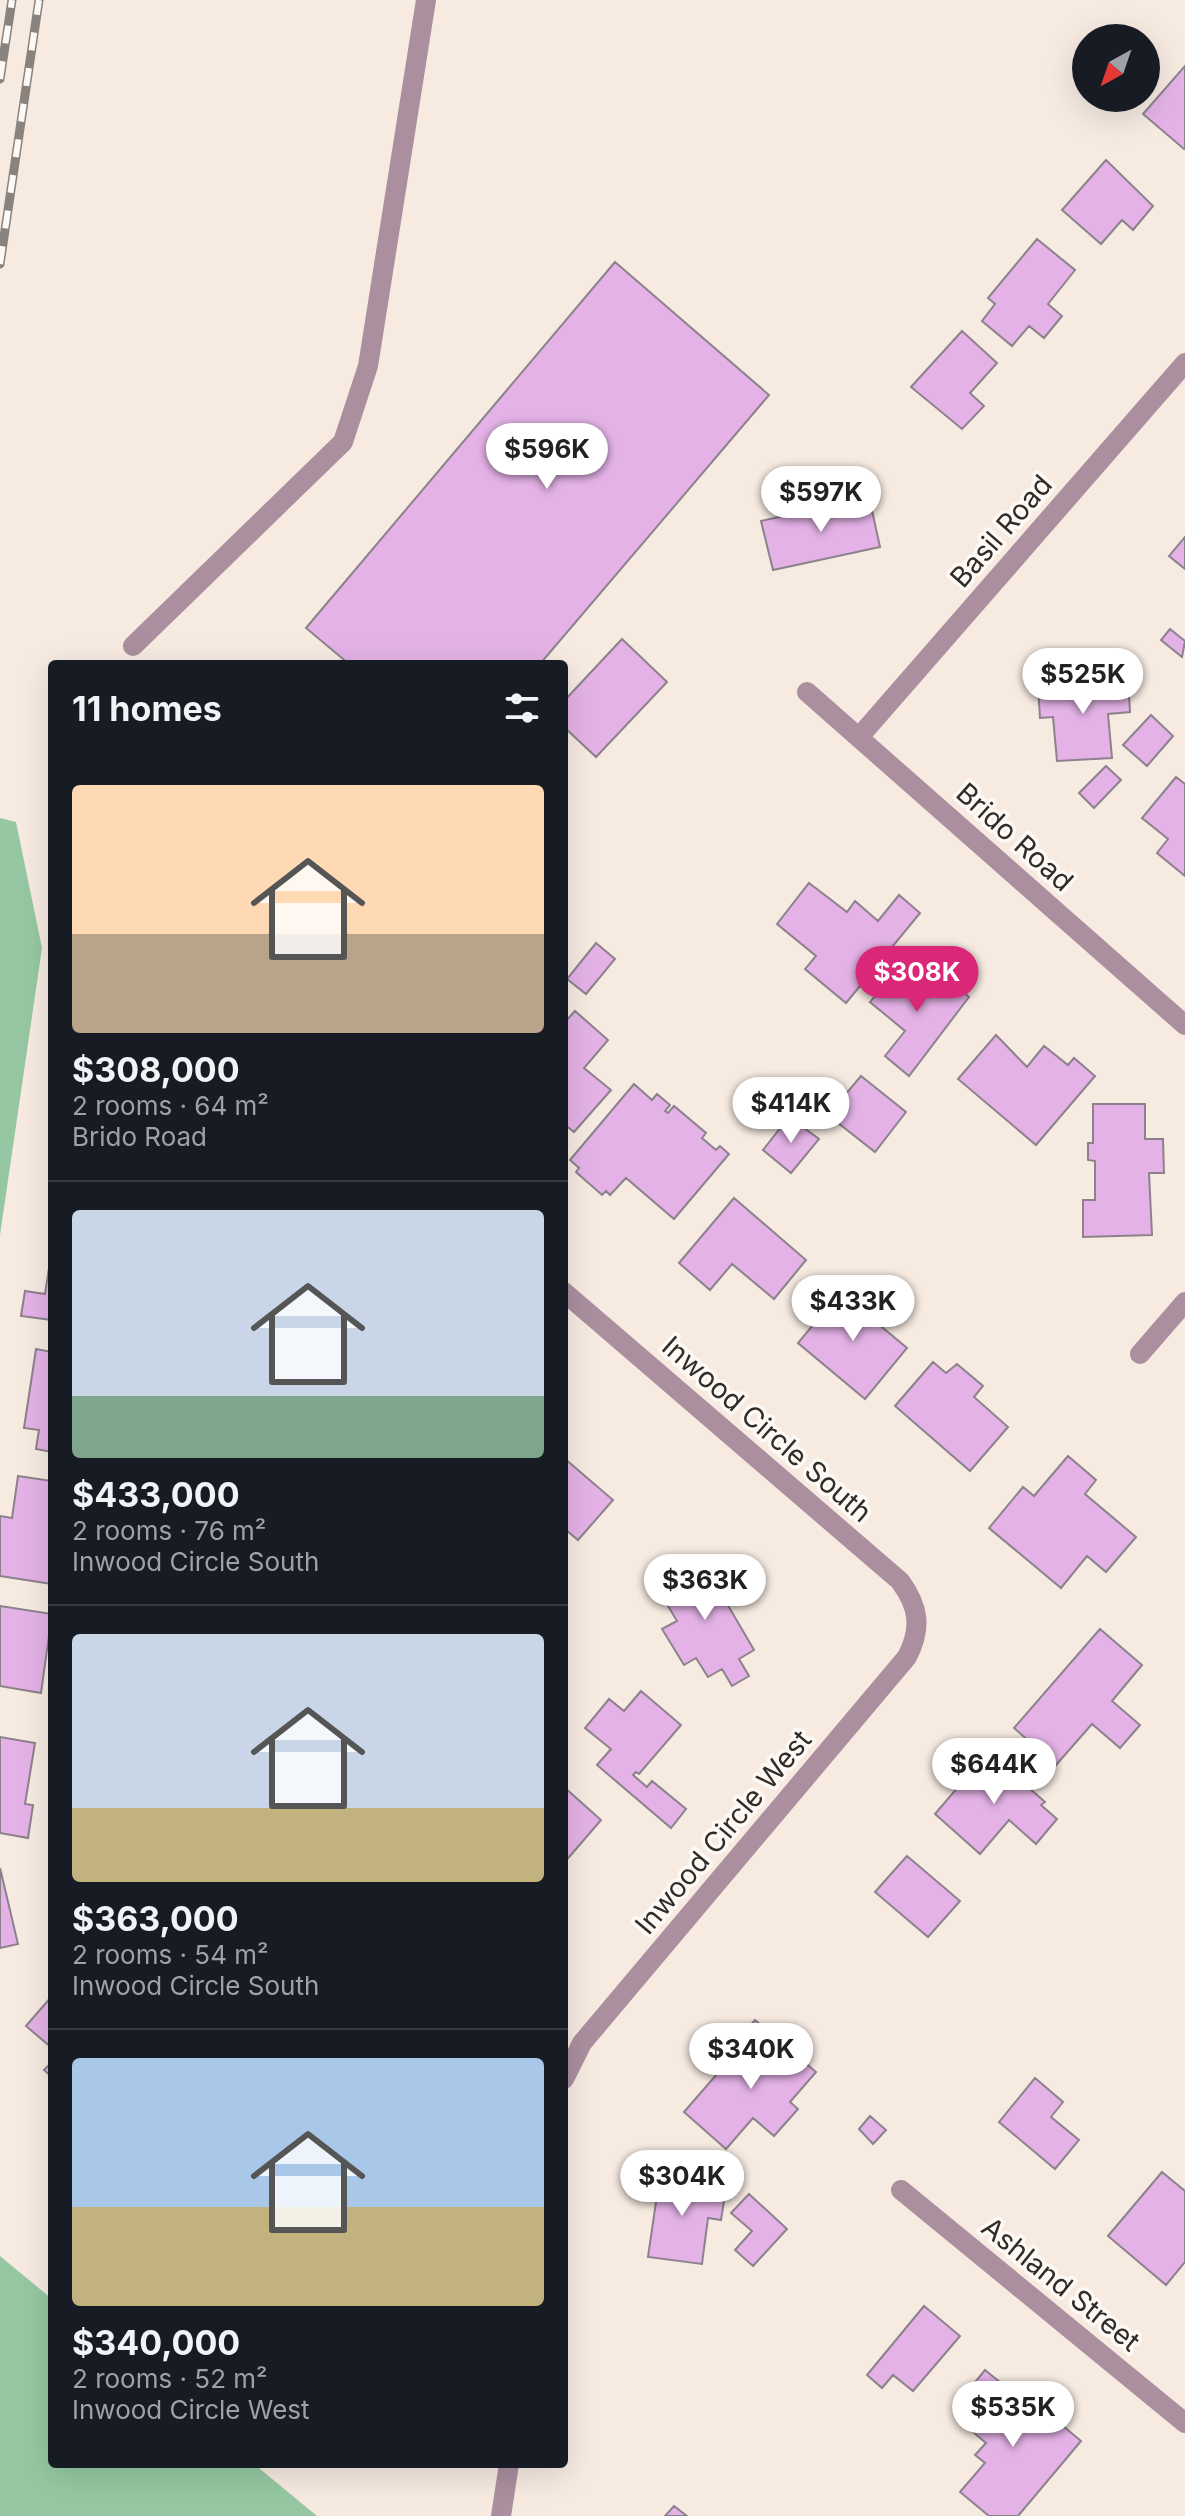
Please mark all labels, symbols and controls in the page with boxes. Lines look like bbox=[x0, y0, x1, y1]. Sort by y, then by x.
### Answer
north arrow bbox=[1072, 24, 1160, 112]
map controls bbox=[1072, 24, 1160, 112]
pin: $596K bbox=[491, 423, 603, 491]
text: $596K bbox=[504, 433, 590, 464]
pin: $597K bbox=[765, 466, 877, 534]
street label: Basil Road bbox=[943, 468, 1059, 594]
text: $597K bbox=[779, 476, 863, 507]
pin: $525K bbox=[1027, 648, 1139, 716]
text: $525K bbox=[1040, 658, 1126, 689]
icon: filters bbox=[500, 686, 544, 730]
text: 11 homes bbox=[72, 688, 222, 729]
street label: Brido Road bbox=[950, 776, 1080, 898]
icon: home bbox=[236, 837, 380, 981]
pin: $308K bbox=[861, 946, 973, 1014]
text: $308K bbox=[874, 956, 960, 987]
text: $308,000 bbox=[72, 1049, 240, 1090]
pin: $414K bbox=[735, 1077, 847, 1145]
text: $414K bbox=[750, 1087, 832, 1118]
text: 2 rooms · 64 m² bbox=[72, 1090, 269, 1121]
text: Brido Road bbox=[72, 1121, 207, 1152]
icon: home bbox=[236, 1262, 380, 1406]
pin: $433K bbox=[797, 1275, 909, 1343]
text: $433K bbox=[810, 1285, 896, 1316]
street label: Inwood Circle South bbox=[655, 1329, 879, 1529]
text: $433,000 bbox=[72, 1474, 240, 1515]
text: 2 rooms · 76 m² bbox=[72, 1515, 266, 1546]
text: Inwood Circle South bbox=[72, 1546, 319, 1577]
pin: $363K bbox=[649, 1554, 761, 1622]
text: $363K bbox=[662, 1564, 748, 1595]
icon: home bbox=[236, 1686, 380, 1830]
street label: Inwood Circle West bbox=[628, 1723, 818, 1941]
pin: $644K bbox=[938, 1738, 1050, 1806]
text: $644K bbox=[950, 1748, 1038, 1779]
text: $363,000 bbox=[72, 1898, 239, 1939]
text: 2 rooms · 54 m² bbox=[72, 1939, 269, 1970]
text: Inwood Circle South bbox=[72, 1970, 319, 2001]
pin: $340K bbox=[695, 2023, 807, 2091]
text: $340K bbox=[707, 2033, 795, 2064]
icon: home bbox=[236, 2110, 380, 2254]
pin: $304K bbox=[626, 2150, 738, 2218]
text: $304K bbox=[638, 2160, 726, 2191]
street label: Ashland Street bbox=[975, 2210, 1147, 2358]
text: $340,000 bbox=[72, 2322, 240, 2363]
text: 2 rooms · 52 m² bbox=[72, 2363, 268, 2394]
pin: $535K bbox=[957, 2381, 1069, 2449]
text: $535K bbox=[970, 2391, 1056, 2422]
text: Inwood Circle West bbox=[72, 2394, 310, 2425]

